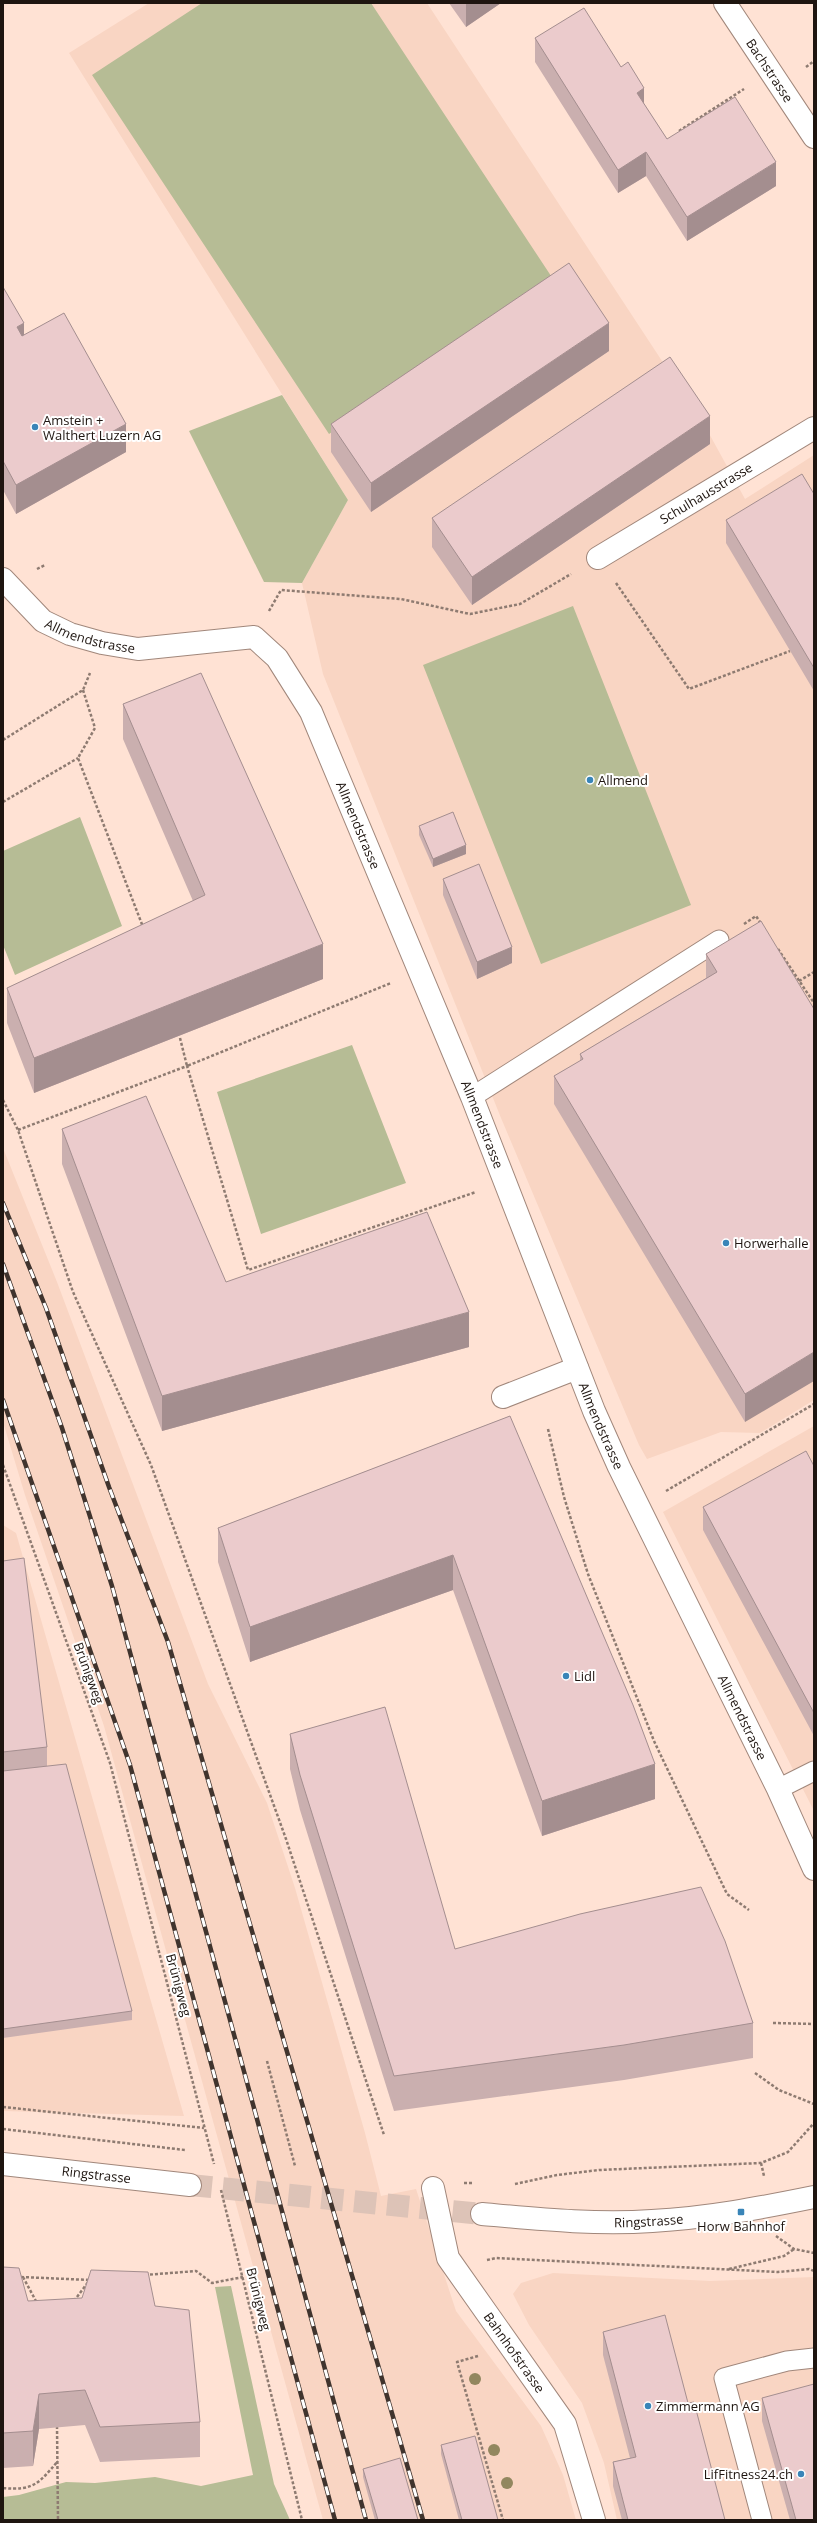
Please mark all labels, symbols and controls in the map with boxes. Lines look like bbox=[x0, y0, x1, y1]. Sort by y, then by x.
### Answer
street label: Bachstrasse bbox=[742, 35, 798, 106]
place label: Amstein + Walthert Luzern AG bbox=[43, 411, 161, 444]
marker: Amstein + Walthert Luzern AG bbox=[30, 422, 40, 432]
street label: Schulhausstrasse bbox=[656, 458, 756, 528]
street label: Allmendstrasse bbox=[42, 614, 136, 657]
place label: Allmend bbox=[598, 771, 648, 789]
marker: Allmend bbox=[585, 775, 595, 785]
street label: Allmendstrasse bbox=[332, 779, 385, 872]
street label: Allmendstrasse bbox=[457, 1078, 508, 1171]
place label: Horwerhalle bbox=[734, 1234, 808, 1252]
marker: Horwerhalle bbox=[721, 1238, 731, 1248]
street label: Allmendstrasse bbox=[575, 1380, 628, 1472]
street label: Brünigweg bbox=[70, 1640, 108, 1706]
place label: Lidl bbox=[574, 1667, 595, 1685]
marker: Lidl bbox=[561, 1671, 571, 1681]
street label: Allmendstrasse bbox=[714, 1672, 771, 1763]
street label: Brünigweg bbox=[162, 1952, 196, 2018]
street label: Ringstrasse bbox=[61, 2162, 132, 2187]
marker: Horw Bahnhof bbox=[736, 2207, 746, 2217]
street label: Ringstrasse bbox=[614, 2210, 684, 2231]
place label: Horw Bahnhof bbox=[697, 2217, 786, 2235]
street label: Brünigweg bbox=[242, 2266, 276, 2332]
street label: Bahnhofstrasse bbox=[480, 2308, 549, 2396]
place label: Zimmermann AG bbox=[656, 2397, 760, 2415]
marker: Zimmermann AG bbox=[643, 2401, 653, 2411]
place label: LifFitness24.ch bbox=[704, 2465, 793, 2483]
marker: LifFitness24.ch bbox=[796, 2469, 806, 2479]

